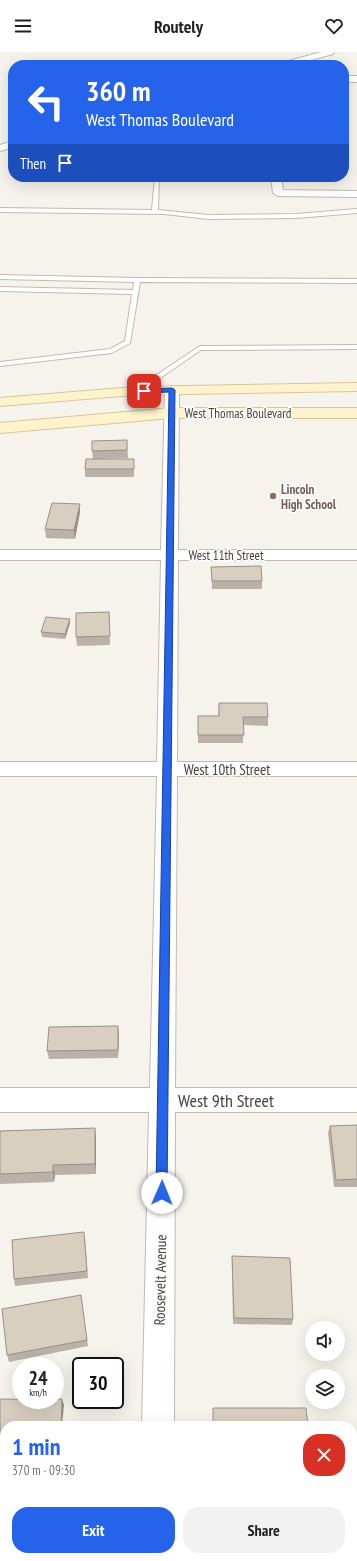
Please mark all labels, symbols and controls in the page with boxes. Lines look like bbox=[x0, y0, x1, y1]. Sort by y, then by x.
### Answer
icon: menu bbox=[12, 15, 34, 37]
text: Routely bbox=[154, 15, 203, 38]
icon: heart bbox=[323, 15, 345, 37]
text: 360 m bbox=[86, 72, 150, 109]
icon: left bbox=[20, 76, 72, 128]
text: West Thomas Boulevard bbox=[86, 108, 234, 131]
icon: arrive bbox=[54, 152, 76, 174]
text: Then bbox=[20, 154, 46, 173]
pin bbox=[127, 374, 161, 408]
icon: arrive bbox=[133, 380, 155, 402]
street label: West Thomas Boulevard bbox=[185, 405, 291, 422]
place label: Lincoln High School bbox=[281, 481, 337, 513]
marker: Lincoln High School bbox=[268, 491, 278, 501]
street label: West 11th Street bbox=[188, 547, 264, 564]
street label: West 10th Street bbox=[184, 760, 270, 779]
street label: West 9th Street bbox=[178, 1089, 274, 1112]
position arrow bbox=[141, 1172, 183, 1214]
street label: Roosevelt Avenue bbox=[150, 1234, 170, 1326]
map controls bbox=[305, 1321, 345, 1409]
button: sound bbox=[305, 1321, 345, 1361]
speed limit sign: 30 bbox=[72, 1357, 124, 1409]
text: 24 bbox=[28, 1365, 48, 1391]
button: layers bbox=[305, 1369, 345, 1409]
text: km/h bbox=[29, 1386, 47, 1399]
text: 1 min bbox=[12, 1431, 60, 1462]
button: close bbox=[303, 1434, 345, 1476]
text: 370 m · 09:30 bbox=[12, 1462, 75, 1479]
button: Exit bbox=[12, 1507, 175, 1553]
button: Share bbox=[183, 1507, 345, 1553]

